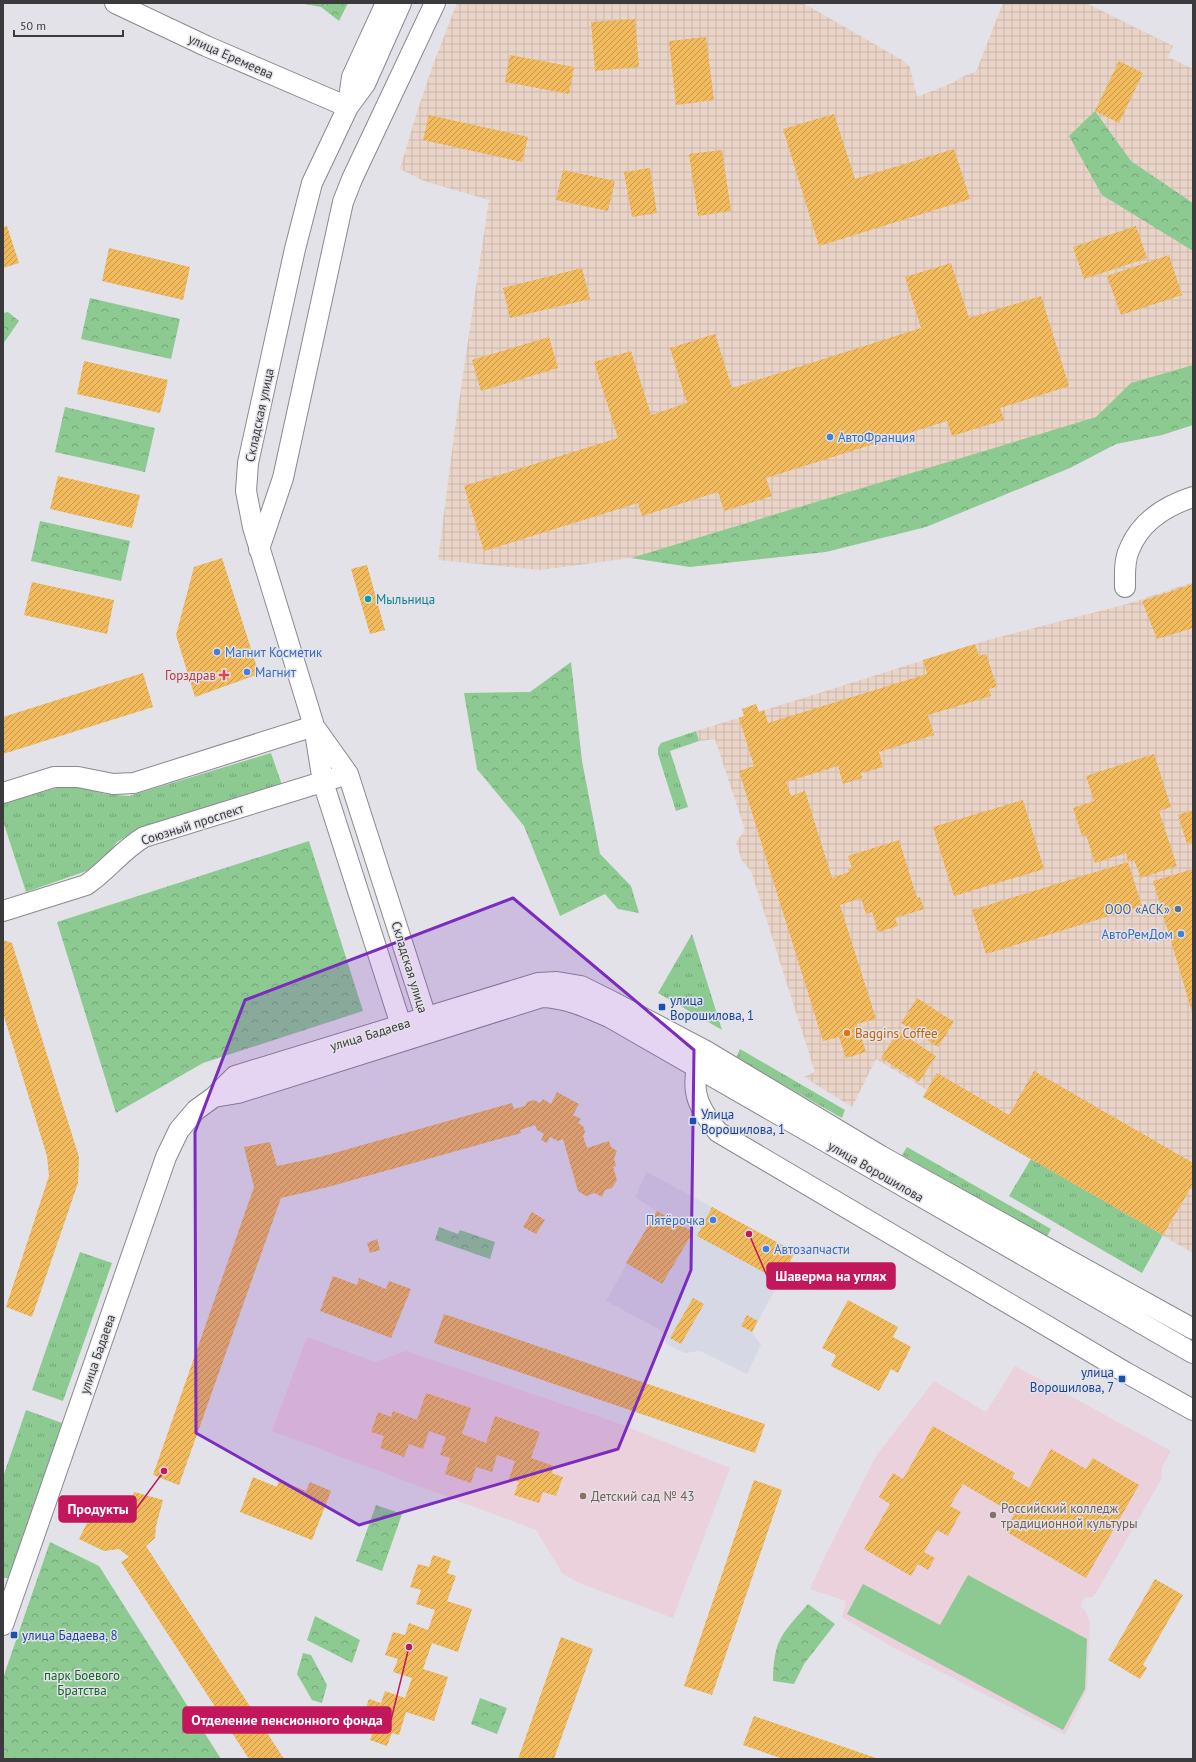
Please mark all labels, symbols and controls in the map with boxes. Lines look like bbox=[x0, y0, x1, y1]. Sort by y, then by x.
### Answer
scale bar bbox=[14, 12, 123, 38]
text: 50 m bbox=[20, 18, 46, 33]
street label: улица Еремеева bbox=[186, 30, 276, 83]
street label: Складская улица bbox=[241, 367, 278, 463]
place label: АвтоФранция bbox=[838, 429, 915, 446]
marker: АвтоФранция bbox=[825, 432, 835, 442]
place label: Мыльница bbox=[376, 591, 435, 608]
marker: Мыльница bbox=[363, 594, 373, 604]
place label: Магнит Косметик bbox=[225, 644, 323, 661]
marker: Магнит Косметик bbox=[212, 647, 222, 657]
place label: Магнит bbox=[255, 664, 297, 681]
place label: Горздрав bbox=[165, 667, 216, 684]
marker: Магнит bbox=[242, 667, 252, 677]
marker: Горздрав bbox=[219, 670, 229, 680]
street label: Союзный проспект bbox=[139, 800, 246, 849]
place label: ООО «АСК» bbox=[1105, 901, 1170, 918]
marker: ООО «АСК» bbox=[1173, 904, 1183, 914]
street label: Складская улица bbox=[387, 919, 432, 1015]
place label: АвтоРемДом bbox=[1101, 926, 1173, 943]
marker: АвтоРемДом bbox=[1176, 929, 1186, 939]
place label: улица Ворошилова, 1 bbox=[670, 992, 754, 1024]
marker: улица Ворошилова, 1 bbox=[657, 1002, 667, 1012]
street label: улица Бадаева bbox=[328, 1014, 412, 1055]
place label: Baggins Coffee bbox=[855, 1025, 938, 1042]
marker: Baggins Coffee bbox=[842, 1028, 852, 1038]
place label: Улица Ворошилова, 1 bbox=[701, 1106, 785, 1138]
marker: Улица Ворошилова, 1 bbox=[688, 1116, 698, 1126]
street label: улица Ворошилова bbox=[825, 1137, 927, 1206]
place label: Пятёрочка bbox=[646, 1212, 705, 1229]
marker: Пятёрочка bbox=[708, 1215, 718, 1225]
place label: Автозапчасти bbox=[774, 1241, 850, 1258]
marker: Автозапчасти bbox=[761, 1244, 771, 1254]
callout: Шаверма на углях bbox=[767, 1263, 895, 1289]
text: Шаверма на углях bbox=[775, 1267, 887, 1285]
street label: улица Бадаева bbox=[76, 1312, 119, 1396]
place label: улица Ворошилова, 7 bbox=[1030, 1364, 1114, 1396]
marker: улица Ворошилова, 7 bbox=[1117, 1374, 1127, 1384]
place label: Детский сад № 43 bbox=[591, 1488, 694, 1505]
marker: Детский сад № 43 bbox=[578, 1491, 588, 1501]
callout: Продукты bbox=[59, 1496, 136, 1522]
text: Продукты bbox=[67, 1500, 129, 1518]
place label: Российский колледж традиционной культуры bbox=[1001, 1500, 1138, 1532]
marker: Российский колледж традиционной культуры bbox=[988, 1510, 998, 1520]
place label: улица Бадаева, 8 bbox=[22, 1627, 118, 1644]
marker: улица Бадаева, 8 bbox=[9, 1630, 19, 1640]
park label: парк Боевого Братства bbox=[44, 1667, 120, 1699]
callout: Отделение пенсионного фонда bbox=[183, 1707, 391, 1733]
text: Отделение пенсионного фонда bbox=[191, 1711, 383, 1729]

